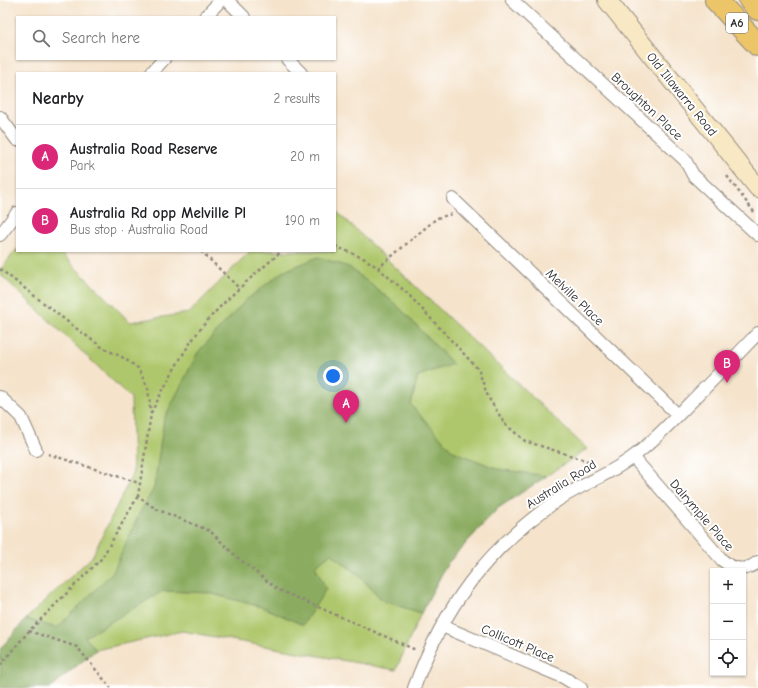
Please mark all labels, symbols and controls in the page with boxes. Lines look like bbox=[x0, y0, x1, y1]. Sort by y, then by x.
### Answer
road number: A6 bbox=[726, 13, 748, 33]
search box bbox=[16, 16, 336, 60]
icon: search bbox=[30, 27, 52, 49]
text: Search here bbox=[62, 29, 140, 47]
street label: Old Illawarra Road bbox=[644, 49, 720, 139]
street label: Broughton Place bbox=[608, 69, 686, 143]
text: Nearby bbox=[32, 89, 83, 108]
text: 2 results bbox=[273, 91, 320, 106]
text: Australia Road Reserve bbox=[70, 140, 217, 158]
text: A bbox=[41, 149, 49, 164]
text: 20 m bbox=[290, 149, 320, 164]
text: Park bbox=[70, 158, 95, 173]
text: Australia Rd opp Melville Pl bbox=[70, 204, 246, 222]
text: B bbox=[41, 213, 49, 228]
text: 190 m bbox=[285, 213, 320, 228]
text: Bus stop · Australia Road bbox=[70, 222, 208, 237]
street label: Melville Place bbox=[543, 266, 607, 329]
pin: B bbox=[714, 350, 740, 383]
your location bbox=[323, 366, 343, 386]
pin: A bbox=[333, 390, 359, 423]
street label: Australia Road bbox=[523, 456, 599, 512]
street label: Dalrymple Place bbox=[667, 476, 737, 554]
map controls bbox=[710, 568, 746, 676]
button: + bbox=[710, 568, 746, 604]
button: − bbox=[710, 604, 746, 640]
street label: Collicott Place bbox=[479, 621, 557, 665]
button: locate bbox=[710, 640, 746, 676]

